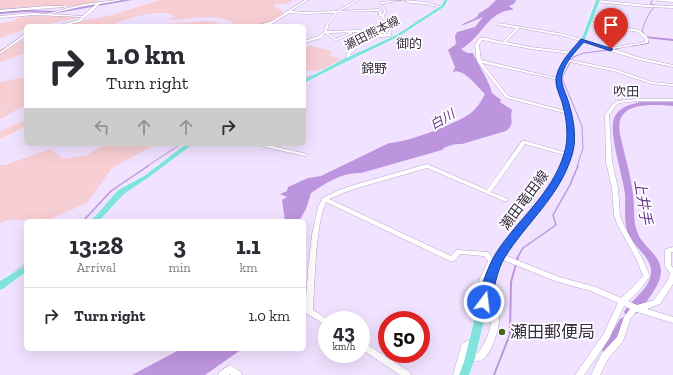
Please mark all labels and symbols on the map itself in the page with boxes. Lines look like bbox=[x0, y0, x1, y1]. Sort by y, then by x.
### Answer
pin bbox=[594, 8, 628, 49]
street label: 瀬田熊本線 bbox=[342, 13, 402, 53]
district label: 御的 bbox=[396, 36, 422, 51]
district label: 錦野 bbox=[361, 61, 387, 76]
district label: 吹田 bbox=[613, 84, 639, 99]
water label: 白川 bbox=[427, 105, 459, 132]
street label: 瀬田竜田線 bbox=[497, 167, 552, 233]
water label: 上井手 bbox=[631, 178, 656, 227]
position arrow bbox=[463, 281, 505, 323]
speed limit sign: 50 bbox=[378, 311, 430, 363]
place label: 瀬田郵便局 bbox=[510, 322, 595, 342]
marker: 瀬田郵便局 bbox=[497, 327, 507, 337]

